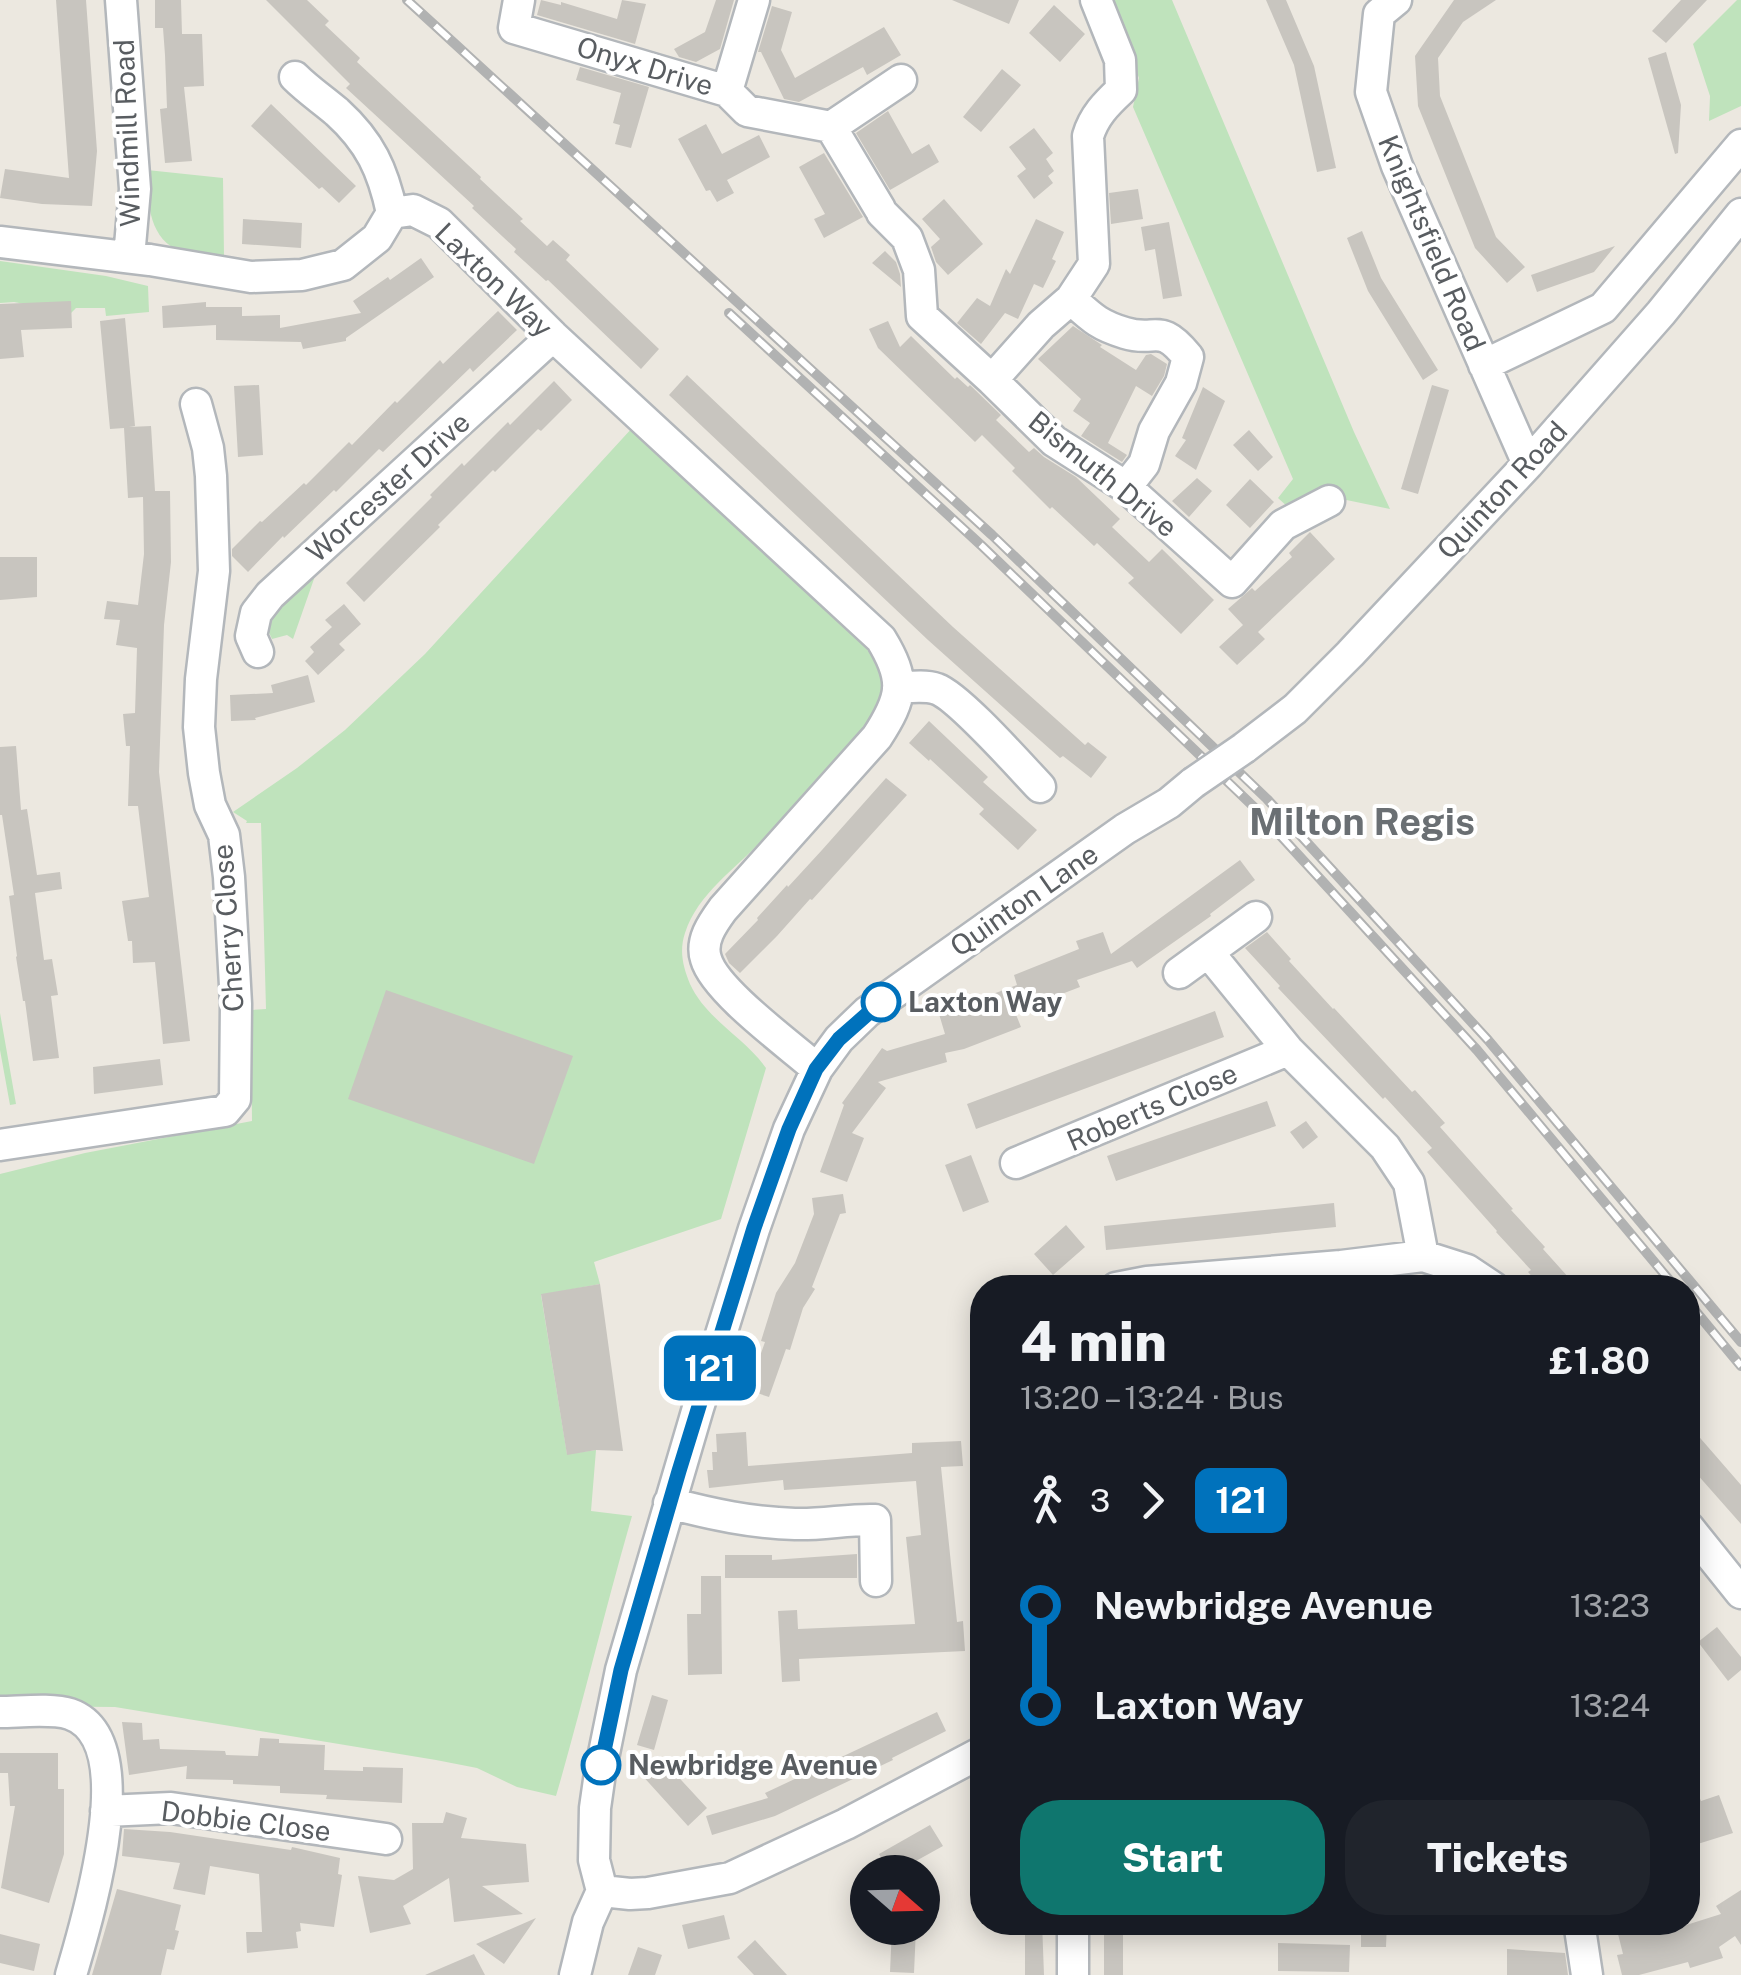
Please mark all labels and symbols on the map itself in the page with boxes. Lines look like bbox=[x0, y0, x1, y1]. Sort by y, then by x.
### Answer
street label: Onyx Drive bbox=[573, 29, 717, 102]
street label: Windmill Road bbox=[107, 39, 146, 227]
street label: Knightsfield Road bbox=[1372, 130, 1493, 356]
street label: Laxton Way bbox=[429, 216, 560, 344]
street label: Bismuth Drive bbox=[1023, 404, 1184, 543]
street label: Worcester Drive bbox=[299, 405, 476, 568]
street label: Quinton Road bbox=[1430, 414, 1574, 565]
district label: Milton Regis bbox=[1249, 799, 1475, 844]
street label: Quinton Lane bbox=[944, 837, 1104, 963]
street label: Cherry Close bbox=[205, 843, 250, 1013]
marker: Laxton Way bbox=[862, 983, 900, 1021]
place label: Laxton Way bbox=[908, 985, 1063, 1018]
street label: Roberts Close bbox=[1062, 1056, 1242, 1157]
line badge: 121 bbox=[652, 1336, 768, 1400]
marker: Newbridge Avenue bbox=[582, 1746, 620, 1784]
place label: Newbridge Avenue bbox=[628, 1748, 878, 1781]
street label: Dobbie Close bbox=[159, 1794, 333, 1847]
north arrow bbox=[850, 1855, 940, 1945]

